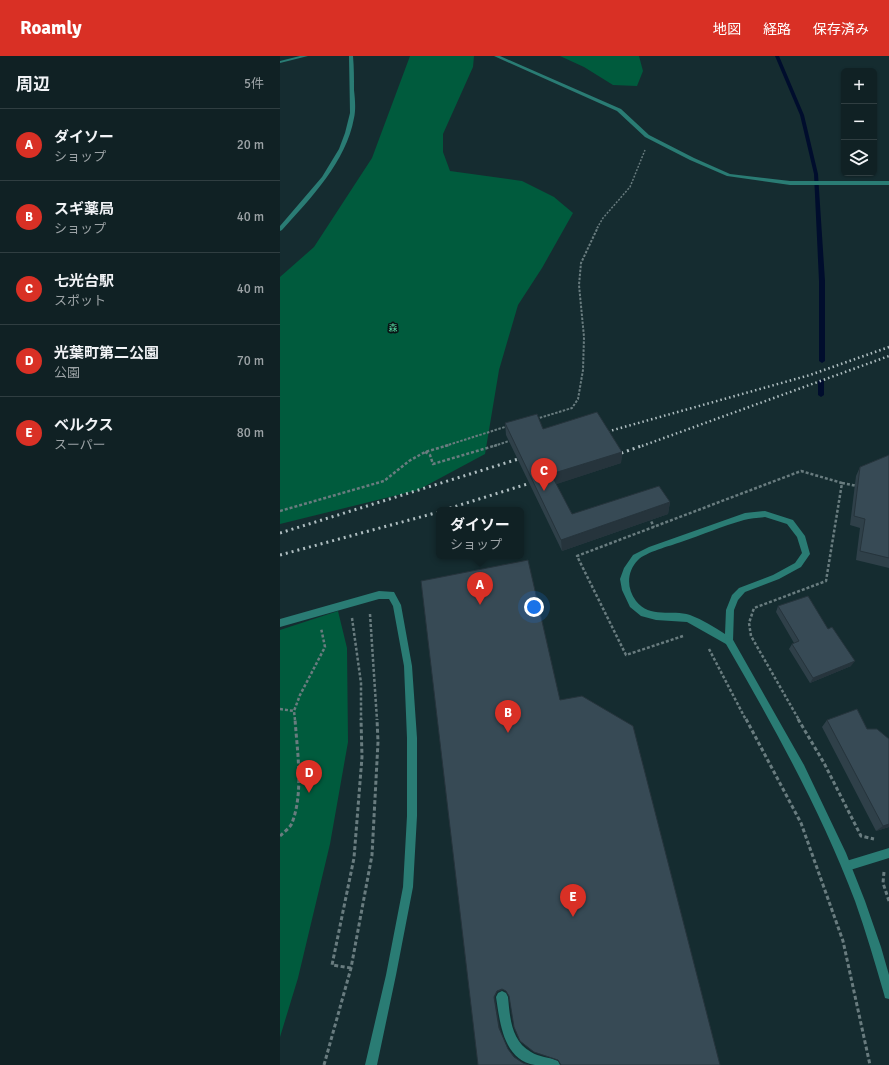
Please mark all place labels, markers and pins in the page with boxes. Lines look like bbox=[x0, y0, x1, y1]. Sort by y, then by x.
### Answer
pin: C bbox=[531, 458, 557, 491]
pin: A bbox=[467, 572, 493, 605]
pin: B bbox=[495, 700, 521, 733]
pin: D bbox=[296, 760, 322, 793]
pin: E bbox=[560, 884, 586, 917]

